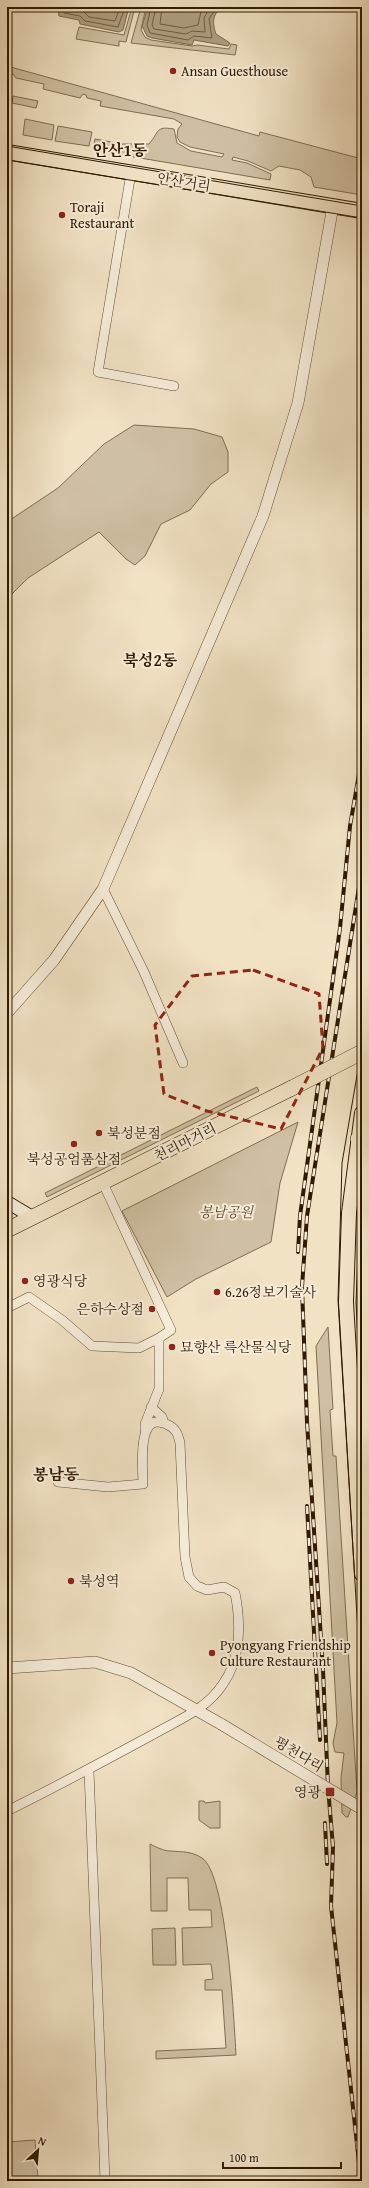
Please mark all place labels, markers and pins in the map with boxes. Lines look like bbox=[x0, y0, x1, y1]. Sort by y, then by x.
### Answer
place label: Ansan Guesthouse bbox=[181, 61, 289, 81]
marker: Ansan Guesthouse bbox=[168, 66, 178, 76]
place label: Toraji Restaurant bbox=[70, 197, 134, 233]
marker: Toraji Restaurant bbox=[57, 210, 67, 220]
place label: 북성분점 bbox=[107, 1123, 161, 1143]
marker: 북성분점 bbox=[94, 1128, 104, 1138]
marker: 북성공엄품삼점 bbox=[69, 1139, 79, 1149]
place label: 북성공엄품삼점 bbox=[27, 1149, 121, 1169]
place label: 영광식당 bbox=[33, 1271, 88, 1291]
marker: 영광식당 bbox=[20, 1276, 30, 1286]
place label: 6.26정보기술사 bbox=[225, 1282, 317, 1302]
marker: 6.26정보기술사 bbox=[212, 1287, 222, 1297]
place label: 은하수상점 bbox=[76, 1299, 144, 1319]
marker: 은하수상점 bbox=[147, 1304, 157, 1314]
place label: 묘향산 륵산물식당 bbox=[180, 1337, 292, 1357]
marker: 묘향산 륵산물식당 bbox=[167, 1342, 177, 1352]
place label: 북성역 bbox=[79, 1571, 120, 1591]
marker: 북성역 bbox=[66, 1576, 76, 1586]
place label: Pyongyang Friendship Culture Restaurant bbox=[220, 1635, 351, 1671]
marker: Pyongyang Friendship Culture Restaurant bbox=[207, 1648, 217, 1658]
place label: 영광 bbox=[294, 1782, 321, 1802]
marker: 영광 bbox=[324, 1786, 336, 1798]

